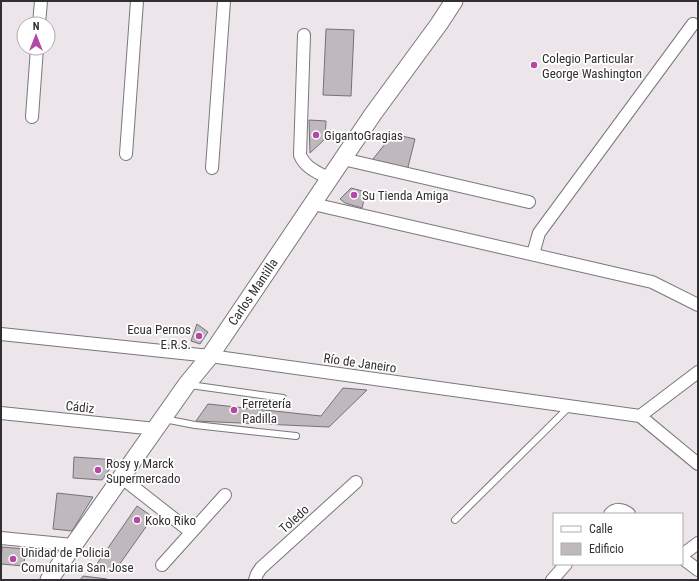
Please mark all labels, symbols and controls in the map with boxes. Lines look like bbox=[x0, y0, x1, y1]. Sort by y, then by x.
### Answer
north arrow bbox=[16, 16, 56, 56]
text: N bbox=[33, 20, 40, 33]
place label: Colegio Particular George Washington bbox=[542, 51, 642, 81]
marker: Colegio Particular George Washington bbox=[529, 60, 539, 70]
place label: GigantoGragias bbox=[324, 128, 403, 143]
marker: GigantoGragias bbox=[311, 130, 321, 140]
place label: Su Tienda Amiga bbox=[362, 188, 448, 203]
marker: Su Tienda Amiga bbox=[349, 190, 359, 200]
street label: Carlos Mantilla bbox=[225, 256, 281, 328]
place label: Ecua Pernos E.R.S. bbox=[127, 322, 191, 352]
marker: Ecua Pernos E.R.S. bbox=[194, 331, 204, 341]
street label: Río de Janeiro bbox=[323, 350, 397, 376]
place label: Ferretería Padilla bbox=[242, 396, 291, 426]
street label: Cádiz bbox=[65, 398, 95, 416]
marker: Ferretería Padilla bbox=[229, 405, 239, 415]
place label: Rosy y Marck Supermercado bbox=[106, 456, 180, 486]
marker: Rosy y Marck Supermercado bbox=[93, 465, 103, 475]
street label: Toledo bbox=[276, 502, 312, 536]
place label: Koko Riko bbox=[145, 513, 196, 528]
legend bbox=[553, 513, 683, 565]
marker: Koko Riko bbox=[132, 515, 142, 525]
text: Calle bbox=[589, 522, 613, 536]
text: Edificio bbox=[589, 542, 624, 556]
place label: Unidad de Policia Comunitaria San Jose bbox=[21, 545, 134, 575]
marker: Unidad de Policia Comunitaria San Jose bbox=[8, 554, 18, 564]

